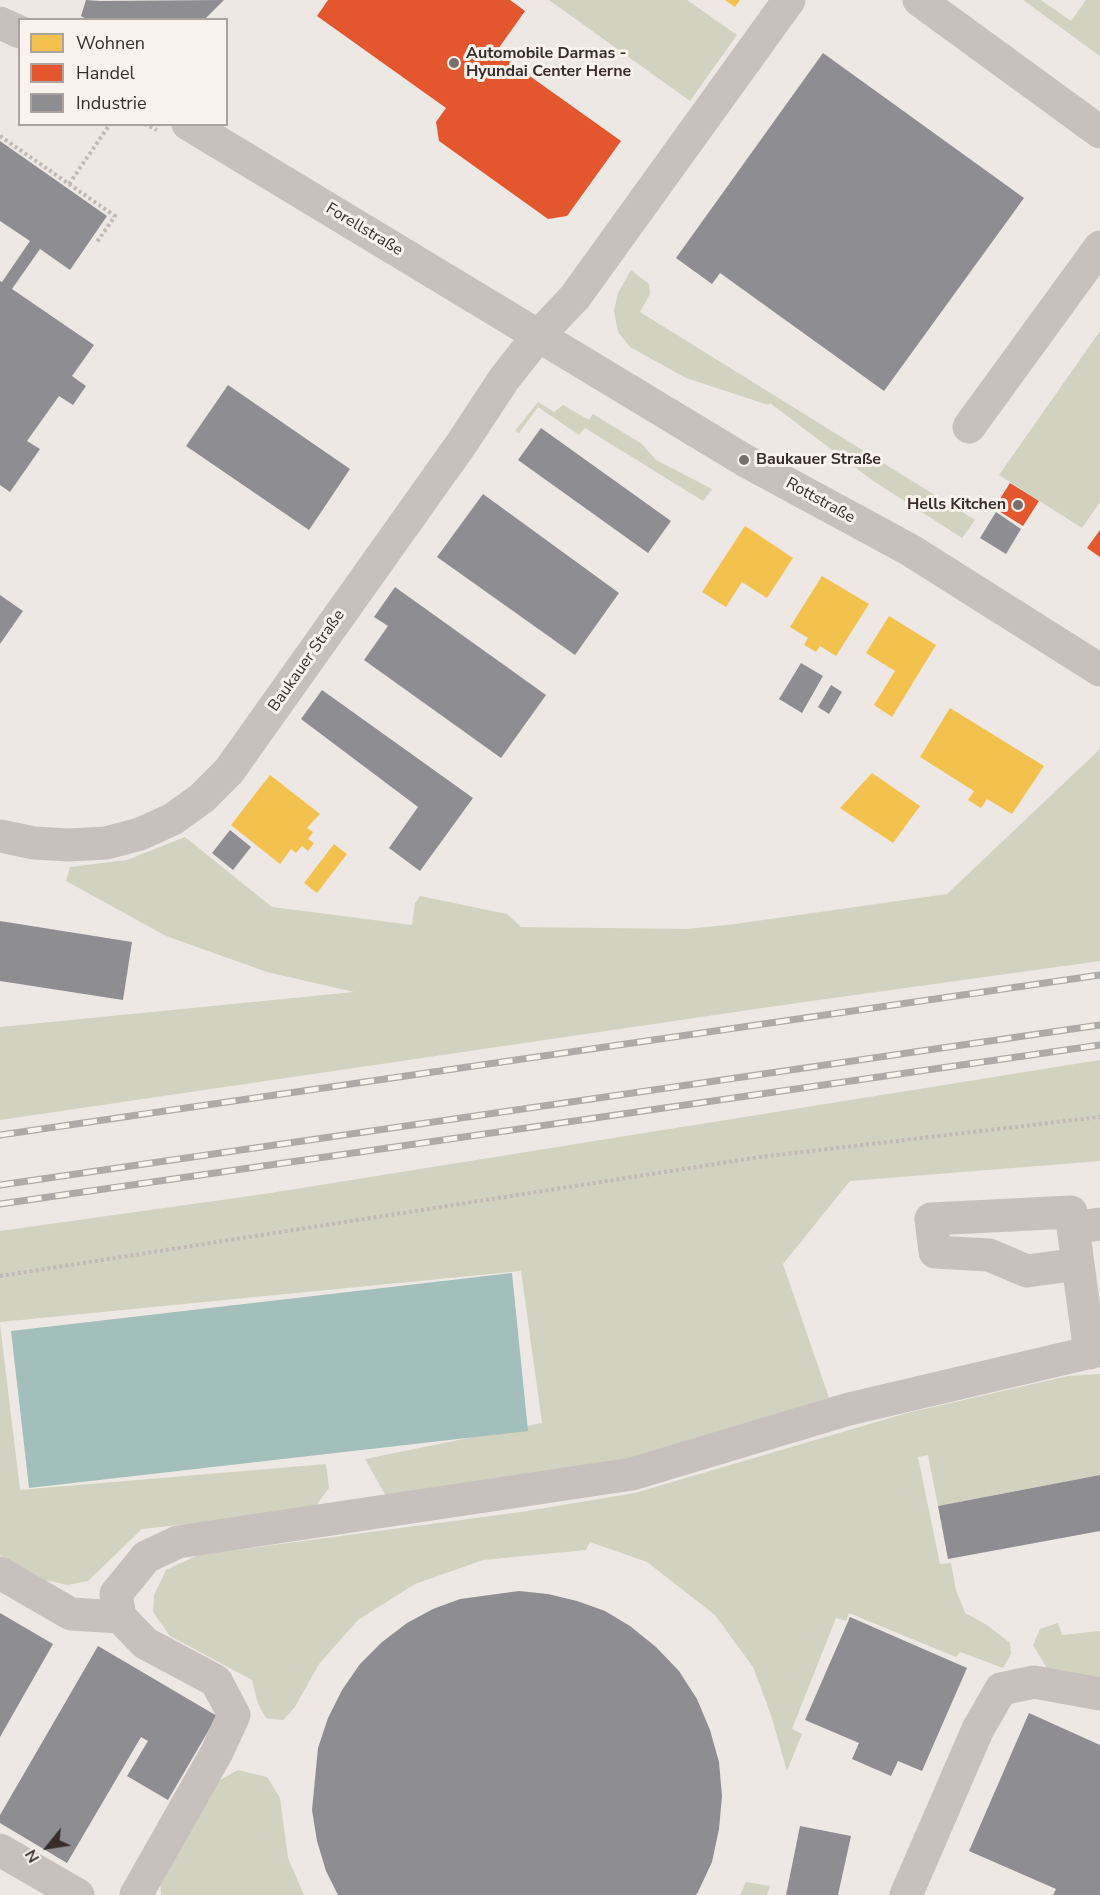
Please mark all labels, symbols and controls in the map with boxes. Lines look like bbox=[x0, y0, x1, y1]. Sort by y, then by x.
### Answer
legend bbox=[18, 18, 228, 126]
text: Wohnen bbox=[76, 31, 145, 55]
place label: Automobile Darmas - Hyundai Center Herne bbox=[466, 44, 631, 82]
marker: Automobile Darmas - Hyundai Center Herne bbox=[447, 56, 461, 70]
text: Handel bbox=[76, 61, 135, 85]
text: Industrie bbox=[76, 91, 147, 115]
street label: Forellstraße bbox=[322, 199, 406, 261]
place label: Baukauer Straße bbox=[756, 450, 881, 470]
marker: Baukauer Straße bbox=[737, 453, 751, 467]
street label: Rottstraße bbox=[782, 474, 858, 528]
place label: Hells Kitchen bbox=[907, 495, 1006, 515]
marker: Hells Kitchen bbox=[1011, 498, 1025, 512]
street label: Baukauer Straße bbox=[265, 606, 349, 716]
north arrow bbox=[18, 1817, 78, 1877]
text: N bbox=[20, 1845, 45, 1867]

